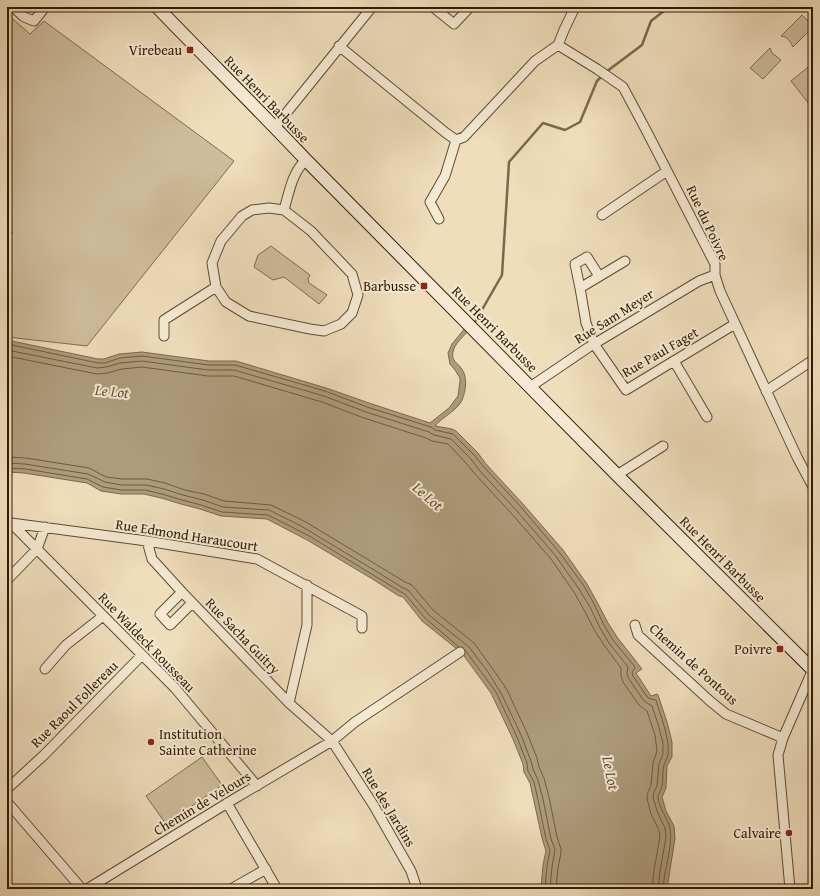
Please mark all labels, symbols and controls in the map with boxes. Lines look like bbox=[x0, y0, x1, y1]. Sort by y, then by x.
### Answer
place label: Virebeau bbox=[129, 40, 182, 60]
marker: Virebeau bbox=[185, 45, 195, 55]
street label: Rue Henri Barbusse bbox=[220, 51, 314, 147]
street label: Rue du Poivre bbox=[682, 182, 734, 264]
place label: Barbusse bbox=[363, 276, 416, 296]
marker: Barbusse bbox=[419, 281, 429, 291]
street label: Rue Henri Barbusse bbox=[447, 281, 543, 377]
street label: Rue Sam Meyer bbox=[570, 283, 658, 348]
street label: Rue Paul Faget bbox=[618, 322, 702, 382]
water label: Le Lot bbox=[93, 379, 130, 403]
water label: Le Lot bbox=[408, 476, 448, 515]
street label: Rue Henri Barbusse bbox=[675, 511, 771, 607]
street label: Rue Edmond Haraucourt bbox=[114, 514, 260, 556]
street label: Rue Waldeck Rousseau bbox=[94, 588, 200, 697]
street label: Rue Sacha Guitry bbox=[201, 593, 285, 679]
street label: Chemin de Pontous bbox=[645, 619, 743, 709]
place label: Poivre bbox=[734, 639, 772, 659]
marker: Poivre bbox=[775, 644, 785, 654]
street label: Rue Raoul Follereau bbox=[26, 656, 122, 752]
place label: Institution Sainte Catherine bbox=[159, 724, 257, 760]
marker: Institution Sainte Catherine bbox=[146, 737, 156, 747]
water label: Le Lot bbox=[597, 753, 625, 792]
street label: Rue des Jardins bbox=[357, 764, 421, 850]
street label: Chemin de Velours bbox=[150, 766, 254, 840]
place label: Calvaire bbox=[733, 823, 781, 843]
marker: Calvaire bbox=[784, 828, 794, 838]

